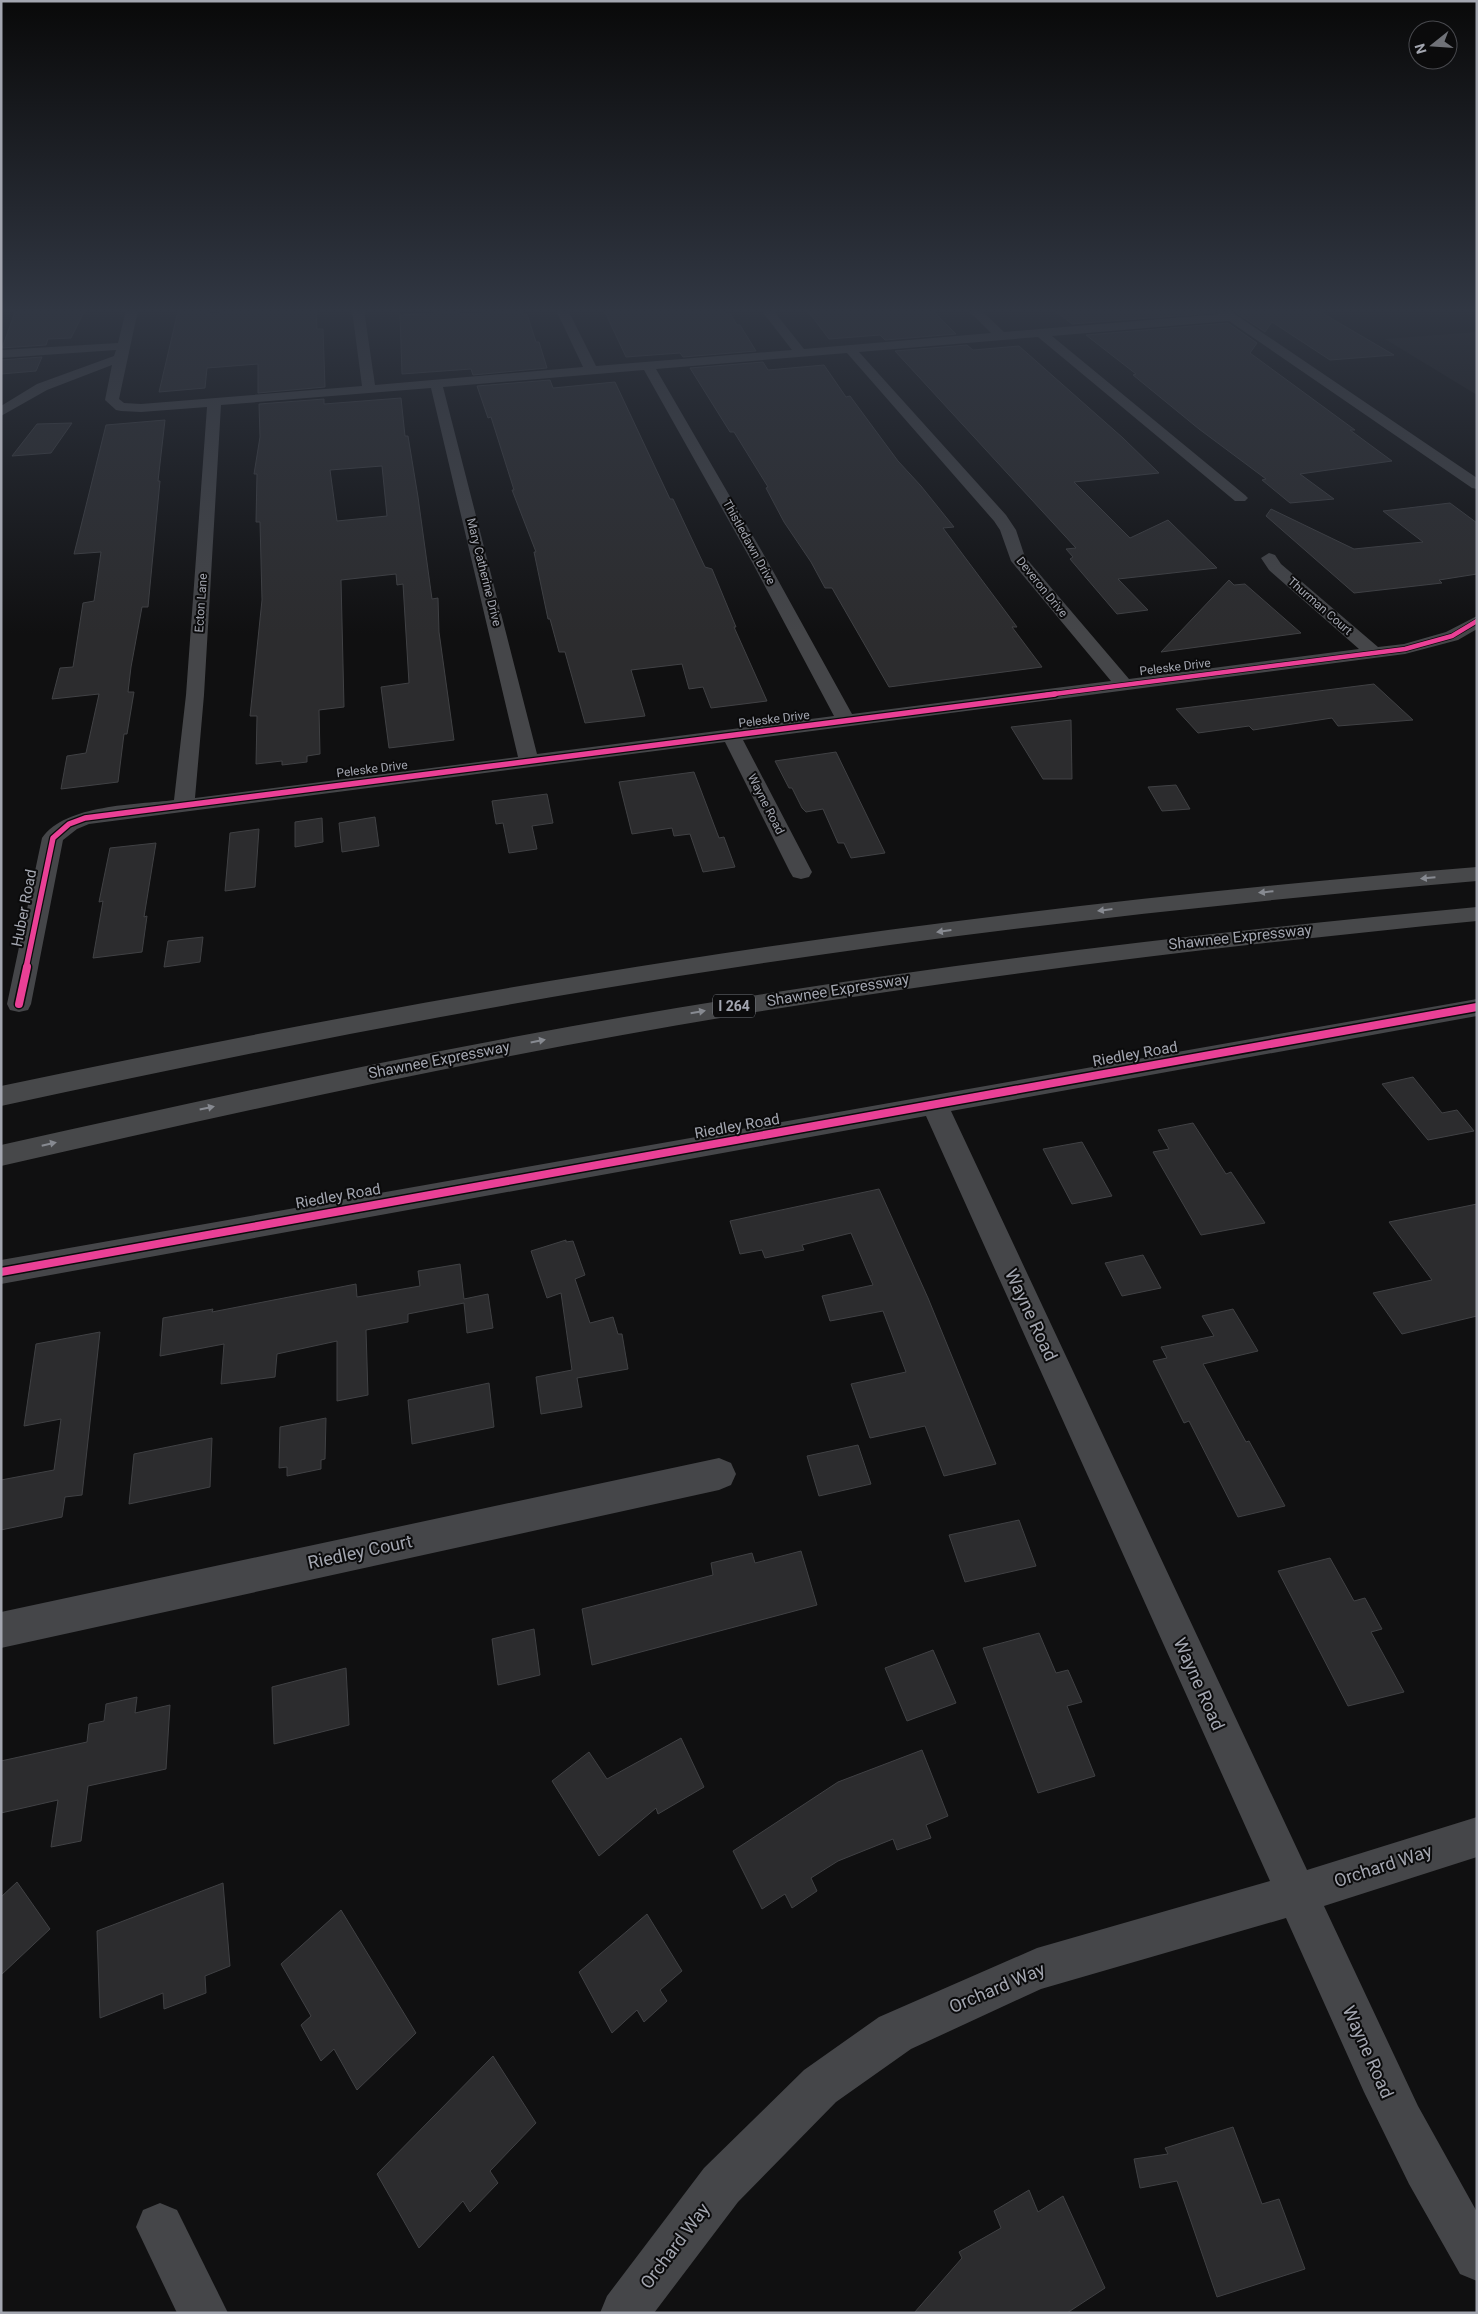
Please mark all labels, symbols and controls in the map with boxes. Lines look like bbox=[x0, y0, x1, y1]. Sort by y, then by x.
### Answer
north arrow bbox=[1408, 20, 1458, 70]
text: N bbox=[1411, 42, 1430, 56]
street label: Thistledawn Drive bbox=[720, 497, 778, 587]
street label: Mary Catherine Drive bbox=[464, 516, 504, 628]
street label: Deveron Drive bbox=[1013, 554, 1071, 620]
street label: Ecton Lane bbox=[192, 573, 210, 633]
street label: Thurman Court bbox=[1285, 574, 1355, 638]
street label: Peleske Drive bbox=[1139, 656, 1211, 678]
street label: Peleske Drive bbox=[738, 708, 810, 730]
street label: Peleske Drive bbox=[336, 758, 408, 780]
street label: Wayne Road bbox=[745, 771, 787, 837]
street label: Huber Road bbox=[8, 868, 40, 948]
one-way arrow bbox=[1420, 874, 1436, 882]
one-way arrow bbox=[1258, 889, 1274, 897]
one-way arrow bbox=[1096, 906, 1112, 914]
street label: Shawnee Expressway bbox=[1168, 921, 1312, 953]
one-way arrow bbox=[935, 927, 951, 935]
street label: Shawnee Expressway bbox=[766, 970, 910, 1010]
road number: I 264 bbox=[713, 994, 755, 1018]
one-way arrow bbox=[690, 1008, 706, 1016]
street label: Shawnee Expressway bbox=[367, 1037, 511, 1083]
one-way arrow bbox=[530, 1037, 545, 1045]
street label: Riedley Road bbox=[1091, 1038, 1179, 1070]
one-way arrow bbox=[200, 1104, 215, 1112]
street label: Riedley Road bbox=[693, 1110, 781, 1142]
one-way arrow bbox=[41, 1140, 56, 1148]
street label: Riedley Road bbox=[294, 1180, 382, 1212]
street label: Wayne Road bbox=[1001, 1265, 1062, 1364]
street label: Riedley Court bbox=[306, 1530, 414, 1573]
street label: Wayne Road bbox=[1170, 1634, 1229, 1733]
street label: Orchard Way bbox=[1331, 1840, 1435, 1891]
street label: Orchard Way bbox=[946, 1958, 1048, 2017]
street label: Wayne Road bbox=[1339, 2002, 1398, 2101]
street label: Orchard Way bbox=[636, 2198, 714, 2293]

